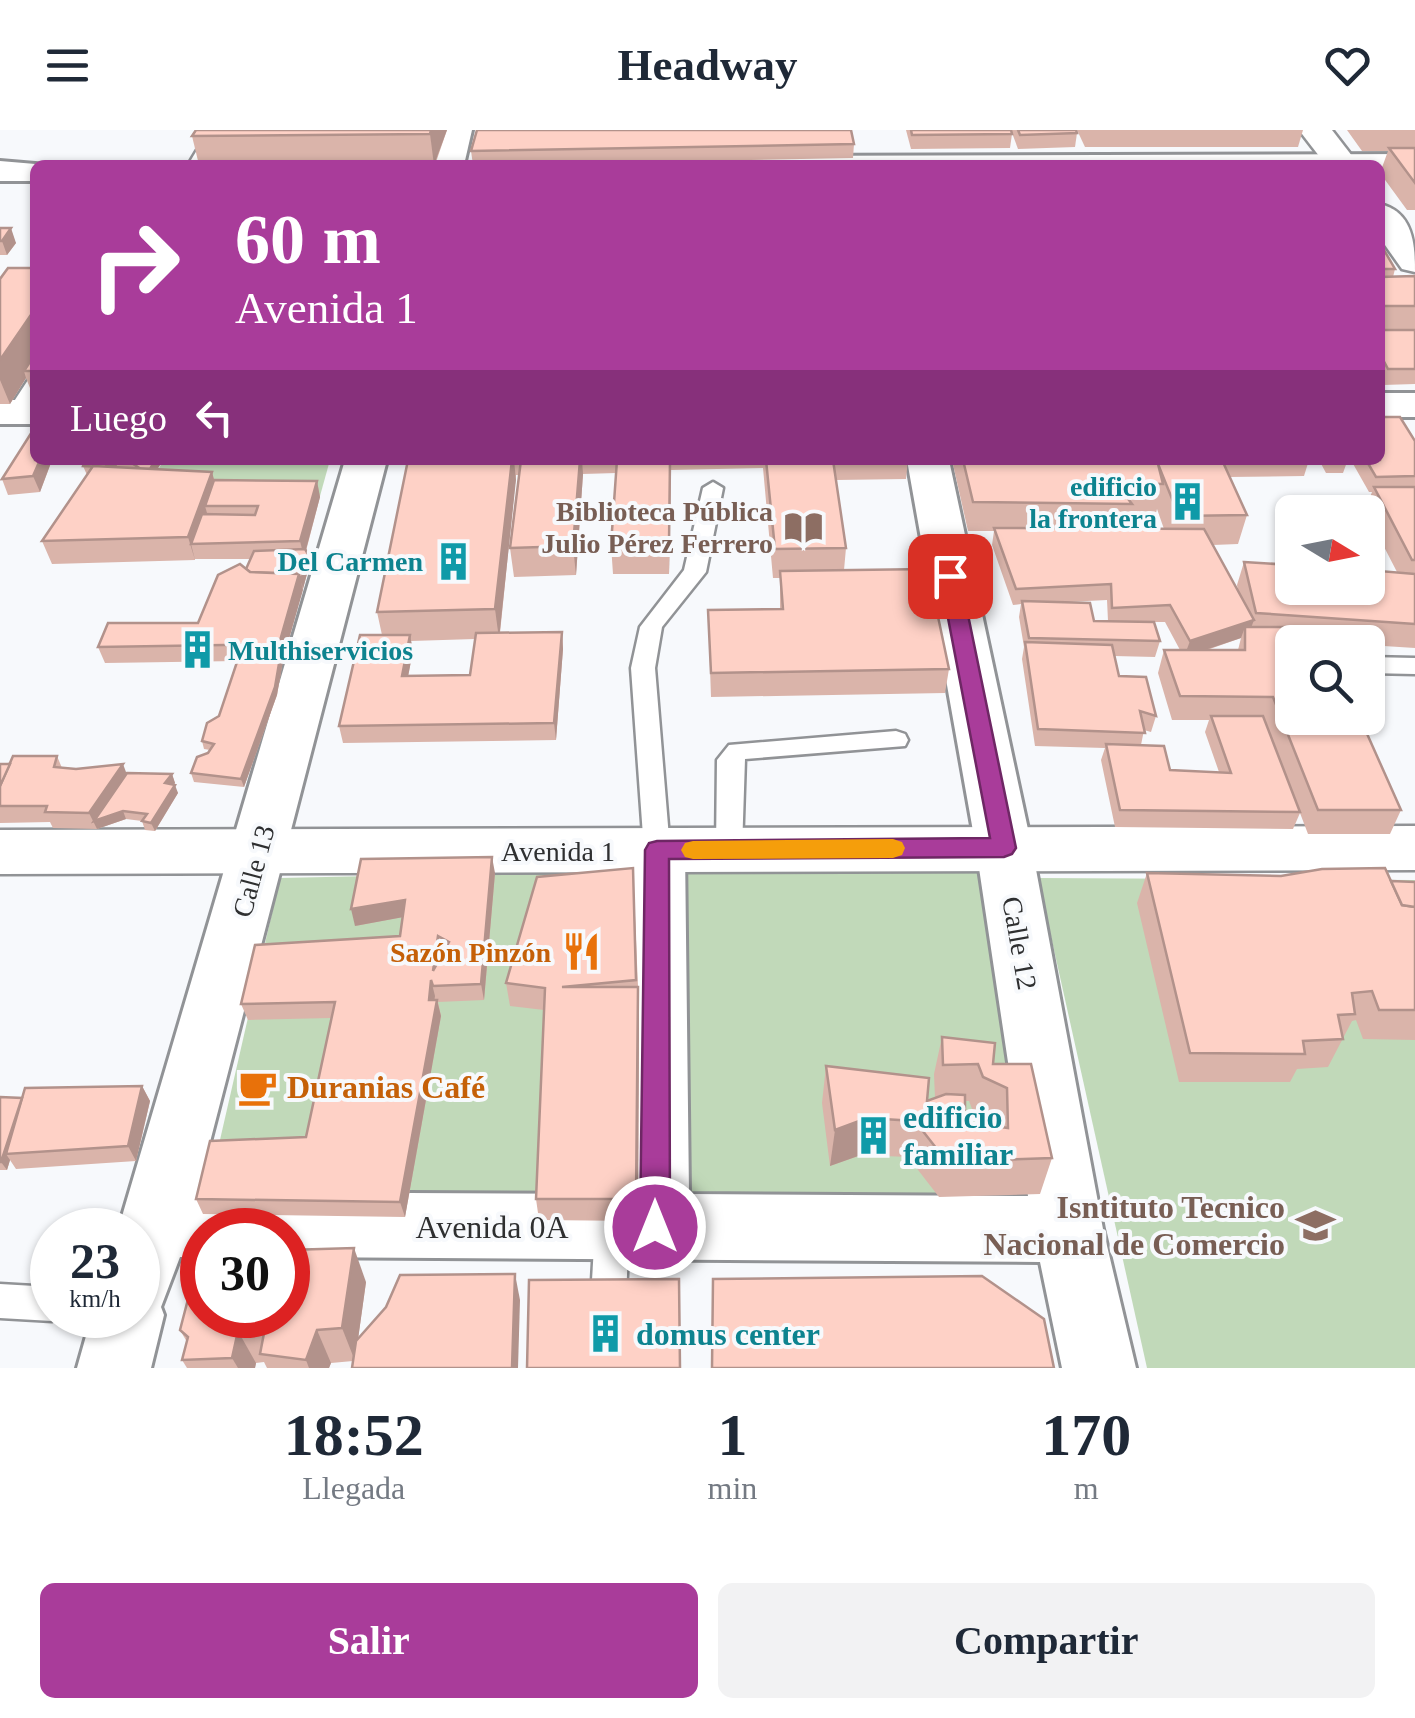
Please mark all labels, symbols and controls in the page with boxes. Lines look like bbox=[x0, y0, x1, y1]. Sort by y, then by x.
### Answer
icon: menu bbox=[40, 38, 95, 93]
icon: heart bbox=[1320, 38, 1375, 93]
text: Headway bbox=[618, 40, 798, 90]
icon: right bbox=[70, 200, 200, 330]
text: 60 m bbox=[235, 201, 381, 278]
text: Avenida 1 bbox=[235, 283, 418, 333]
icon: left bbox=[187, 390, 242, 445]
text: Luego bbox=[70, 397, 167, 439]
place label: edificio la frontera bbox=[1029, 471, 1157, 534]
building icon: edificio la frontera bbox=[1166, 481, 1208, 523]
north arrow bbox=[1275, 495, 1385, 605]
map controls bbox=[1275, 495, 1385, 735]
place label: Biblioteca Pública Julio Pérez Ferrero bbox=[541, 496, 773, 559]
library icon: Biblioteca Pública Julio Pérez Ferrero bbox=[782, 506, 824, 548]
pin bbox=[908, 534, 993, 619]
building icon: Del Carmen bbox=[432, 540, 474, 582]
place label: Del Carmen bbox=[278, 546, 423, 577]
icon: arrive bbox=[923, 549, 978, 604]
button: search bbox=[1275, 625, 1385, 735]
building icon: Multhiservicios bbox=[177, 629, 219, 671]
place label: Multhiservicios bbox=[228, 635, 413, 666]
street label: Calle 13 bbox=[226, 822, 281, 921]
street label: Avenida 1 bbox=[501, 836, 615, 867]
street label: Calle 12 bbox=[996, 894, 1043, 992]
restaurant icon: Sazón Pinzón bbox=[560, 931, 602, 973]
place label: Sazón Pinzón bbox=[390, 937, 551, 968]
cafe icon: Duranias Café bbox=[236, 1066, 278, 1108]
place label: Duranias Café bbox=[287, 1069, 485, 1105]
place label: edificio familiar bbox=[903, 1099, 1013, 1172]
building icon: edificio familiar bbox=[852, 1114, 894, 1156]
position arrow bbox=[603, 1175, 707, 1279]
place label: Isntituto Tecnico Nacional de Comercio bbox=[983, 1189, 1285, 1262]
school or university icon: Isntituto Tecnico Nacional de Comercio bbox=[1294, 1204, 1336, 1246]
speed limit sign: 30 bbox=[180, 1208, 310, 1338]
street label: Avenida 0A bbox=[415, 1209, 569, 1245]
text: 23 bbox=[70, 1233, 120, 1289]
text: km/h bbox=[69, 1285, 121, 1312]
building icon: domus center bbox=[585, 1313, 627, 1355]
place label: domus center bbox=[636, 1316, 820, 1352]
text: 18:52 bbox=[284, 1402, 424, 1468]
text: 1 bbox=[717, 1402, 747, 1468]
text: 170 bbox=[1041, 1402, 1131, 1468]
text: Llegada bbox=[302, 1470, 405, 1506]
text: min bbox=[708, 1470, 757, 1506]
text: m bbox=[1074, 1470, 1099, 1506]
button: Salir bbox=[40, 1583, 698, 1698]
button: Compartir bbox=[718, 1583, 1375, 1698]

